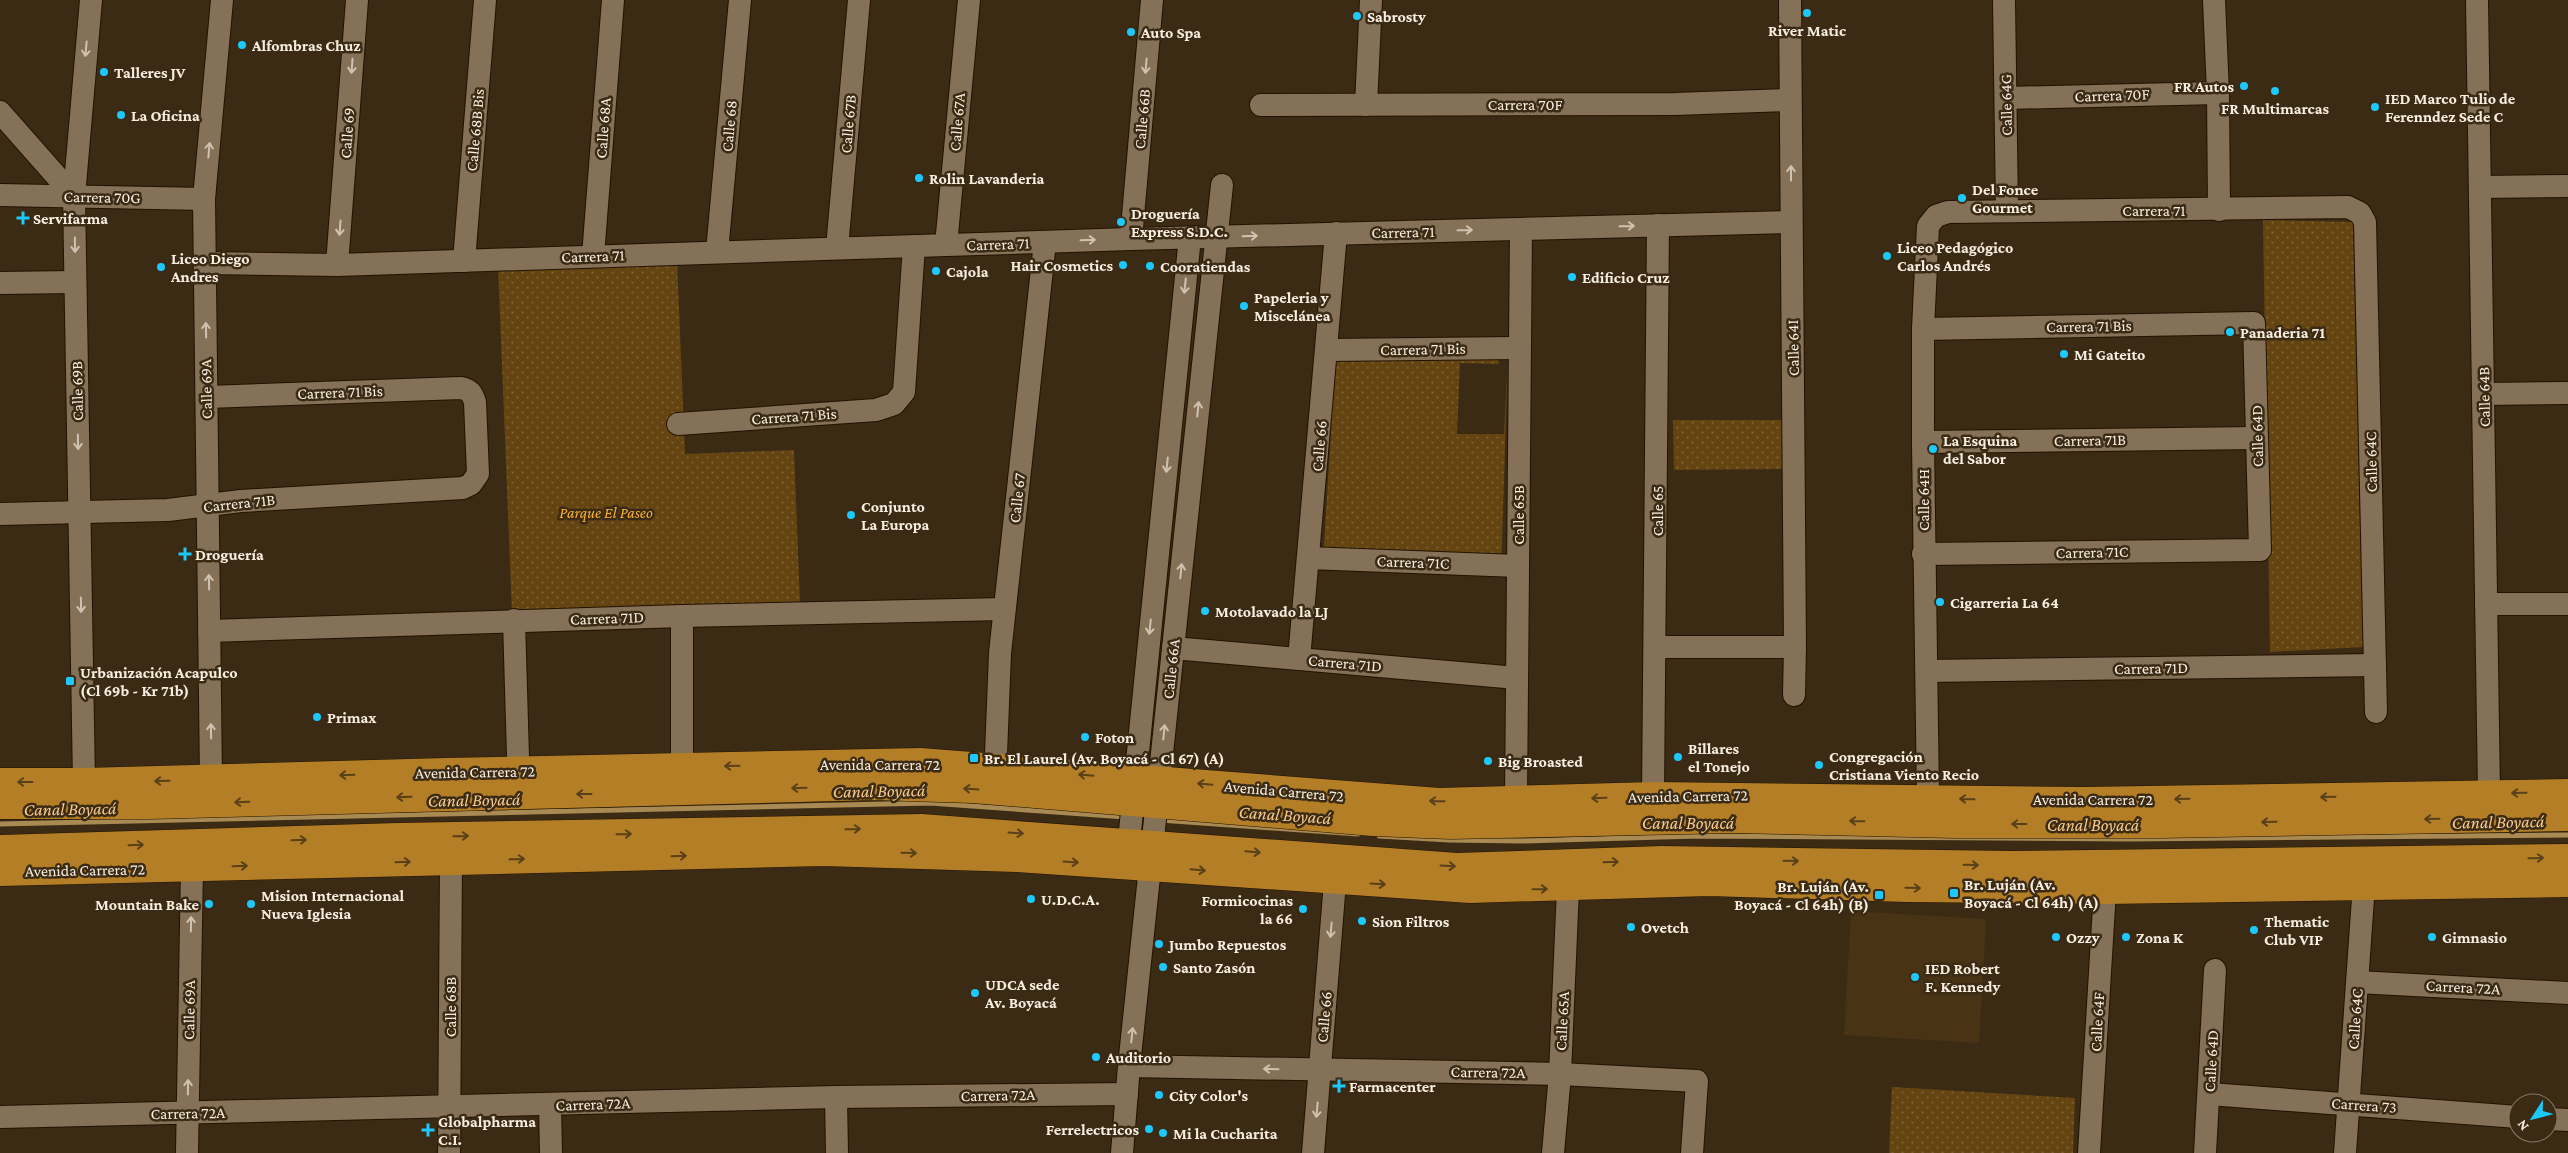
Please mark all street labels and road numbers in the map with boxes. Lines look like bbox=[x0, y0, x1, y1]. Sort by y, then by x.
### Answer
street label: Calle 64G bbox=[1997, 74, 2015, 136]
street label: Carrera 70F bbox=[2074, 85, 2150, 105]
street label: Calle 68B Bis bbox=[463, 88, 487, 172]
street label: Calle 66B bbox=[1131, 88, 1153, 150]
street label: Calle 67A bbox=[946, 91, 968, 152]
street label: Calle 67B bbox=[837, 94, 859, 154]
street label: Calle 68A bbox=[592, 96, 614, 159]
street label: Carrera 70F bbox=[1488, 96, 1562, 113]
street label: Calle 68 bbox=[718, 99, 740, 153]
street label: Calle 69 bbox=[337, 107, 357, 159]
street label: Carrera 70G bbox=[63, 188, 141, 206]
street label: Carrera 71 bbox=[2122, 202, 2186, 219]
street label: Carrera 71 bbox=[1371, 223, 1435, 241]
street label: Carrera 71 bbox=[966, 234, 1030, 254]
street label: Carrera 71 bbox=[561, 246, 625, 266]
street label: Carrera 71 Bis bbox=[2046, 317, 2132, 335]
street label: Calle 64I bbox=[1784, 320, 1802, 376]
street label: Carrera 71 Bis bbox=[1380, 340, 1466, 358]
street label: Calle 69A bbox=[197, 358, 215, 419]
street label: Calle 69B bbox=[68, 361, 86, 421]
street label: Calle 64B bbox=[2475, 366, 2493, 427]
street label: Carrera 71 Bis bbox=[297, 382, 383, 402]
street label: Carrera 71 Bis bbox=[751, 405, 837, 427]
street label: Calle 64D bbox=[2248, 405, 2266, 467]
street label: Calle 66 bbox=[1308, 420, 1330, 472]
street label: Carrera 71B bbox=[2054, 431, 2126, 449]
street label: Calle 64C bbox=[2362, 431, 2380, 493]
street label: Calle 64H bbox=[1915, 469, 1932, 531]
street label: Calle 67 bbox=[1006, 472, 1028, 524]
street label: Calle 65B bbox=[1510, 485, 1527, 545]
street label: Calle 65 bbox=[1649, 486, 1666, 536]
street label: Carrera 71B bbox=[202, 491, 276, 515]
street label: Carrera 71C bbox=[2055, 543, 2129, 561]
street label: Carrera 71C bbox=[1376, 552, 1450, 572]
street label: Carrera 71D bbox=[570, 608, 644, 628]
street label: Calle 66A bbox=[1159, 637, 1183, 700]
street label: Carrera 71D bbox=[1307, 651, 1383, 675]
street label: Carrera 71D bbox=[2114, 659, 2188, 677]
street label: Avenida Carrera 72 bbox=[820, 756, 940, 773]
street label: Avenida Carrera 72 bbox=[415, 762, 536, 782]
street label: Avenida Carrera 72 bbox=[1223, 777, 1345, 805]
street label: Avenida Carrera 72 bbox=[1628, 786, 1749, 806]
street label: Avenida Carrera 72 bbox=[2033, 791, 2153, 808]
street label: Avenida Carrera 72 bbox=[25, 860, 146, 880]
street label: Calle 68B bbox=[442, 976, 459, 1037]
street label: Carrera 72A bbox=[2425, 977, 2502, 997]
street label: Calle 69A bbox=[180, 979, 198, 1040]
street label: Calle 64C bbox=[2344, 988, 2366, 1050]
street label: Calle 65A bbox=[1552, 990, 1572, 1051]
street label: Calle 66 bbox=[1313, 991, 1335, 1043]
street label: Calle 64F bbox=[2087, 992, 2107, 1052]
street label: Calle 64D bbox=[2201, 1030, 2221, 1092]
street label: Carrera 72A bbox=[1451, 1063, 1526, 1081]
street label: Carrera 72A bbox=[961, 1086, 1036, 1104]
street label: Carrera 72A bbox=[555, 1094, 632, 1114]
street label: Carrera 73 bbox=[2331, 1094, 2397, 1116]
street label: Carrera 72A bbox=[151, 1104, 226, 1122]

